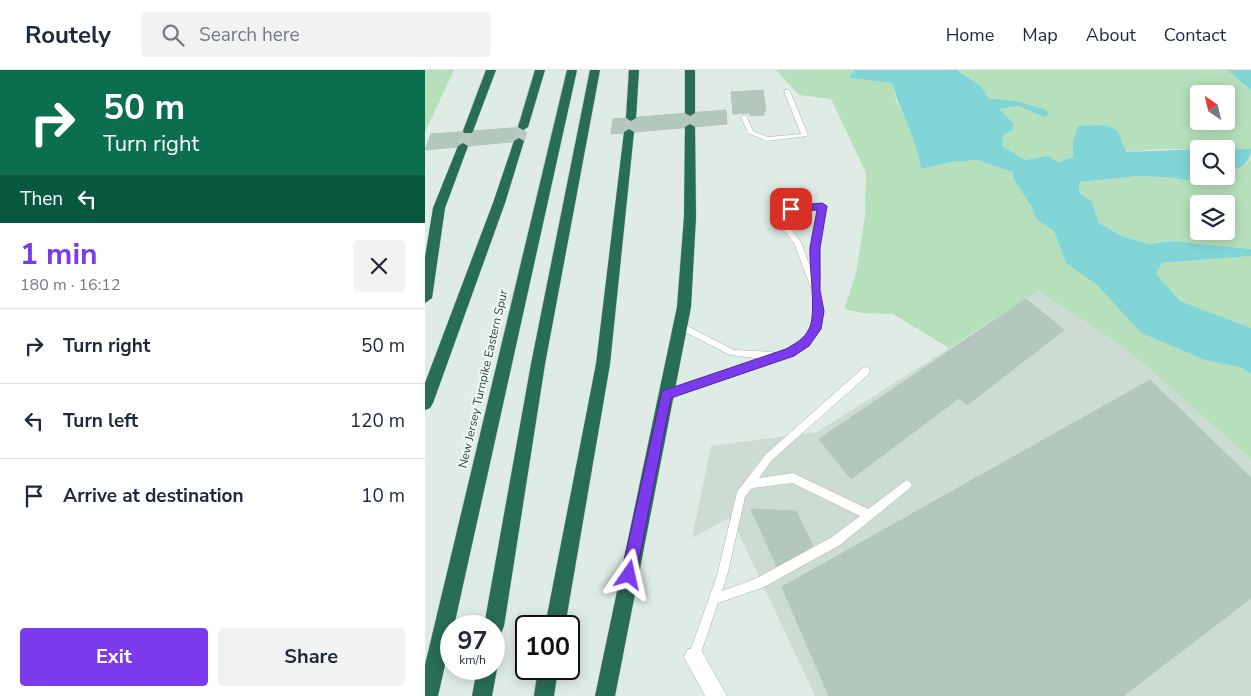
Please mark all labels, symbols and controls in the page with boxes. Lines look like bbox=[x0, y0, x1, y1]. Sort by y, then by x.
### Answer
search box bbox=[141, 12, 491, 57]
text: Routely bbox=[25, 19, 111, 51]
icon: search bbox=[159, 21, 187, 49]
text: Search here bbox=[199, 22, 300, 48]
text: Home bbox=[946, 23, 994, 47]
text: Map bbox=[1022, 23, 1058, 47]
text: About bbox=[1086, 23, 1136, 47]
text: Contact bbox=[1164, 23, 1226, 47]
text: 50 m bbox=[103, 84, 185, 131]
north arrow bbox=[1190, 85, 1235, 130]
map controls bbox=[1190, 85, 1235, 240]
icon: right bbox=[20, 90, 85, 155]
text: Turn right bbox=[103, 129, 199, 159]
button: search bbox=[1190, 140, 1235, 185]
icon: left bbox=[73, 185, 101, 213]
text: Then bbox=[20, 186, 63, 212]
pin bbox=[770, 188, 812, 230]
icon: arrive bbox=[777, 195, 805, 223]
button: layers bbox=[1190, 195, 1235, 240]
text: 1 min bbox=[20, 234, 98, 275]
button: close bbox=[353, 240, 405, 292]
text: 180 m · 16:12 bbox=[20, 274, 121, 296]
street label: New Jersey Turnpike Eastern Spur bbox=[455, 288, 511, 470]
icon: right bbox=[20, 332, 48, 360]
text: Turn right bbox=[63, 333, 150, 359]
text: 50 m bbox=[361, 333, 405, 359]
icon: left bbox=[20, 407, 48, 435]
text: Turn left bbox=[63, 408, 138, 434]
text: 120 m bbox=[350, 408, 405, 434]
icon: arrive bbox=[20, 482, 48, 510]
text: Arrive at destination bbox=[63, 483, 244, 509]
text: 10 m bbox=[361, 483, 405, 509]
position arrow bbox=[602, 548, 654, 600]
speed limit sign: 100 bbox=[515, 615, 580, 680]
text: 97 bbox=[457, 624, 488, 658]
button: Exit bbox=[20, 628, 208, 686]
button: Share bbox=[218, 628, 405, 686]
text: km/h bbox=[459, 652, 486, 668]

